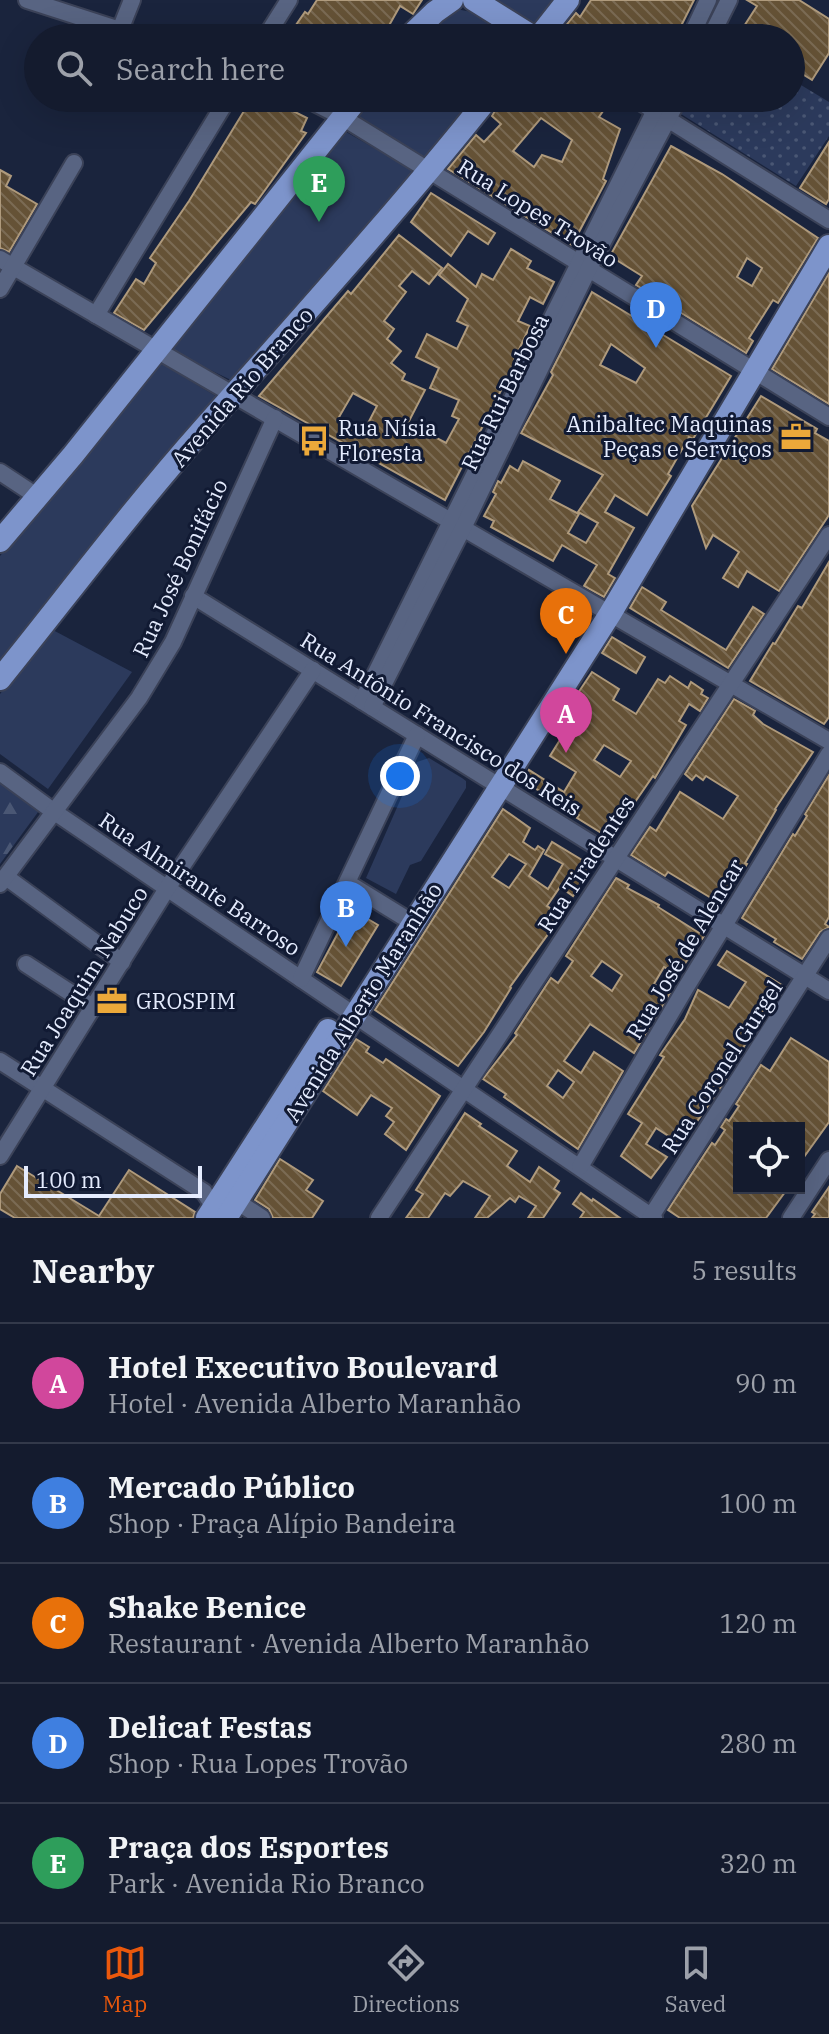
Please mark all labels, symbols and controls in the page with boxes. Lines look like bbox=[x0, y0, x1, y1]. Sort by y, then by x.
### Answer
search box bbox=[24, 24, 805, 112]
icon: search bbox=[52, 46, 96, 90]
text: Search here bbox=[116, 49, 285, 88]
street label: Rua Lopes Trovão bbox=[453, 152, 624, 274]
pin: E bbox=[293, 156, 345, 222]
pin: D bbox=[630, 282, 682, 348]
street label: Avenida Rio Branco bbox=[164, 301, 319, 473]
street label: Rua Rui Barbosa bbox=[454, 309, 555, 475]
place label: Anibaltec Maquinas Peças e Serviços bbox=[566, 409, 772, 463]
place label: Rua Nísia Floresta bbox=[338, 413, 437, 467]
office icon: Anibaltec Maquinas Peças e Serviços bbox=[779, 420, 813, 454]
bus stop icon: Rua Nísia Floresta bbox=[297, 424, 331, 458]
street label: Rua José Bonifácio bbox=[125, 474, 234, 662]
pin: C bbox=[540, 588, 592, 654]
street label: Rua Antônio Francisco dos Reis bbox=[296, 627, 586, 821]
pin: A bbox=[540, 687, 592, 753]
your location bbox=[380, 756, 420, 796]
street label: Rua Tiradentes bbox=[530, 790, 641, 938]
street label: Rua Almirante Barroso bbox=[94, 805, 307, 962]
street label: Rua José de Alencar bbox=[619, 853, 750, 1044]
street label: Avenida Alberto Maranhão bbox=[277, 877, 448, 1127]
street label: Rua Joaquim Nabuco bbox=[13, 880, 154, 1081]
pin: B bbox=[320, 881, 372, 947]
street label: Rua Coronel Gurgel bbox=[655, 975, 788, 1159]
office icon: GROSPIM bbox=[95, 984, 129, 1018]
place label: GROSPIM bbox=[136, 986, 236, 1015]
map controls bbox=[733, 1122, 805, 1194]
button: locate bbox=[733, 1122, 805, 1194]
scale bar bbox=[24, 1162, 202, 1198]
text: 100 m bbox=[36, 1165, 102, 1194]
text: Nearby bbox=[32, 1248, 154, 1292]
text: 5 results bbox=[691, 1253, 797, 1287]
text: Hotel Executivo Boulevard bbox=[108, 1347, 498, 1386]
text: A bbox=[49, 1366, 67, 1400]
text: 90 m bbox=[735, 1366, 797, 1400]
text: Hotel · Avenida Alberto Maranhão bbox=[108, 1386, 521, 1420]
text: Mercado Público bbox=[108, 1467, 355, 1506]
text: B bbox=[49, 1486, 67, 1520]
text: 100 m bbox=[719, 1486, 797, 1520]
text: Shop · Praça Alípio Bandeira bbox=[108, 1506, 456, 1540]
text: Shake Benice bbox=[108, 1587, 307, 1626]
text: C bbox=[49, 1606, 67, 1640]
text: 120 m bbox=[719, 1606, 797, 1640]
text: Restaurant · Avenida Alberto Maranhão bbox=[108, 1626, 590, 1660]
text: Delicat Festas bbox=[108, 1707, 312, 1746]
text: D bbox=[48, 1726, 68, 1760]
text: 280 m bbox=[719, 1726, 797, 1760]
text: Shop · Rua Lopes Trovão bbox=[108, 1746, 408, 1780]
text: Praça dos Esportes bbox=[108, 1827, 389, 1866]
text: E bbox=[49, 1846, 67, 1880]
text: 320 m bbox=[719, 1846, 797, 1880]
text: Park · Avenida Rio Branco bbox=[108, 1866, 425, 1900]
tab: Map bbox=[103, 1941, 147, 2018]
tab: Directions bbox=[352, 1941, 460, 2018]
tab: Saved bbox=[665, 1941, 726, 2018]

